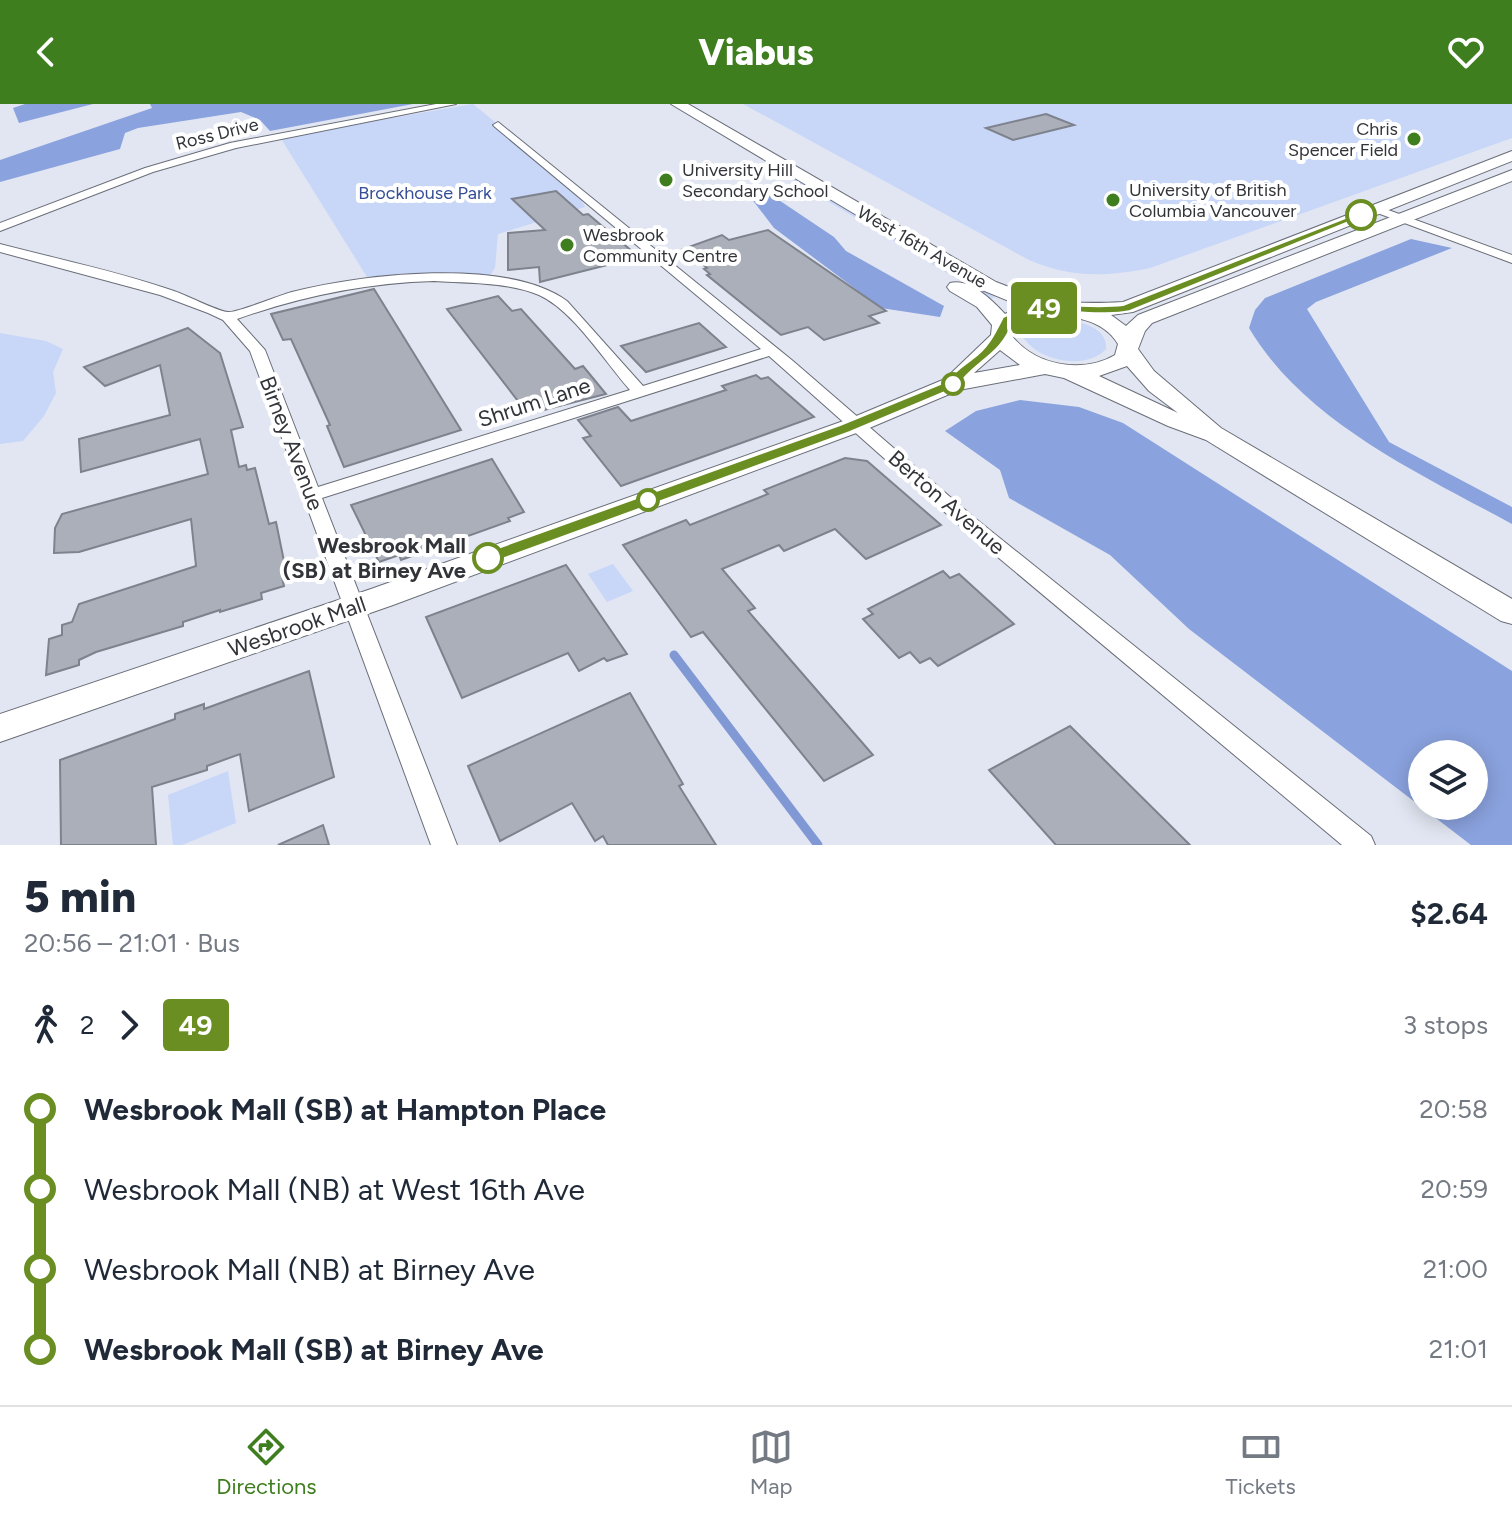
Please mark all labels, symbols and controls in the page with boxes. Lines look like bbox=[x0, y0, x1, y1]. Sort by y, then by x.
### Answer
icon: back bbox=[24, 30, 68, 74]
icon: heart bbox=[1444, 30, 1488, 74]
text: Viabus bbox=[698, 31, 814, 74]
street label: Ross Drive bbox=[173, 113, 261, 155]
place label: Chris Spencer Field bbox=[1288, 118, 1398, 161]
marker: Chris Spencer Field bbox=[1405, 130, 1423, 148]
place label: University Hill Secondary School bbox=[682, 159, 829, 202]
marker: University Hill Secondary School bbox=[657, 171, 675, 189]
place label: University of British Columbia Vancouver bbox=[1129, 179, 1296, 222]
park label: Brockhouse Park bbox=[358, 182, 492, 204]
marker: University of British Columbia Vancouver bbox=[1104, 191, 1122, 209]
unlabelled marker bbox=[1346, 200, 1376, 230]
street label: West 16th Avenue bbox=[853, 201, 991, 293]
place label: Wesbrook Community Centre bbox=[583, 224, 738, 267]
marker: Wesbrook Community Centre bbox=[558, 236, 576, 254]
line badge: 49 bbox=[1008, 282, 1080, 334]
text: 49 bbox=[1027, 291, 1061, 325]
street label: Birney Avenue bbox=[254, 372, 329, 514]
street label: Shrum Lane bbox=[475, 372, 594, 433]
unlabelled marker bbox=[942, 373, 964, 395]
street label: Berton Avenue bbox=[883, 444, 1011, 560]
unlabelled marker bbox=[637, 489, 659, 511]
place label: Wesbrook Mall (SB) at Birney Ave bbox=[283, 532, 466, 584]
marker: Wesbrook Mall (SB) at Birney Ave bbox=[473, 543, 503, 573]
street label: Wesbrook Mall bbox=[225, 590, 370, 663]
map controls bbox=[1408, 740, 1488, 820]
button: layers bbox=[1408, 740, 1488, 820]
text: 5 min bbox=[24, 870, 136, 923]
text: $2.64 bbox=[1410, 895, 1488, 932]
text: 20:56 – 21:01 · Bus bbox=[24, 927, 240, 959]
icon: walk bbox=[24, 1003, 68, 1047]
icon: forward bbox=[107, 1003, 151, 1047]
text: 49 bbox=[179, 1008, 213, 1042]
text: 2 bbox=[80, 1009, 95, 1041]
text: 3 stops bbox=[1403, 1009, 1488, 1041]
text: Wesbrook Mall (SB) at Hampton Place bbox=[84, 1091, 606, 1128]
text: 20:58 bbox=[1419, 1093, 1488, 1125]
text: Wesbrook Mall (NB) at West 16th Ave bbox=[84, 1171, 585, 1208]
text: 20:59 bbox=[1421, 1173, 1488, 1205]
text: Wesbrook Mall (NB) at Birney Ave bbox=[84, 1251, 535, 1288]
text: 21:00 bbox=[1423, 1253, 1488, 1285]
text: Wesbrook Mall (SB) at Birney Ave bbox=[84, 1331, 544, 1368]
text: 21:01 bbox=[1429, 1333, 1488, 1365]
tab: Directions bbox=[216, 1425, 317, 1500]
tab: Map bbox=[749, 1425, 793, 1500]
tab: Tickets bbox=[1226, 1425, 1296, 1500]

